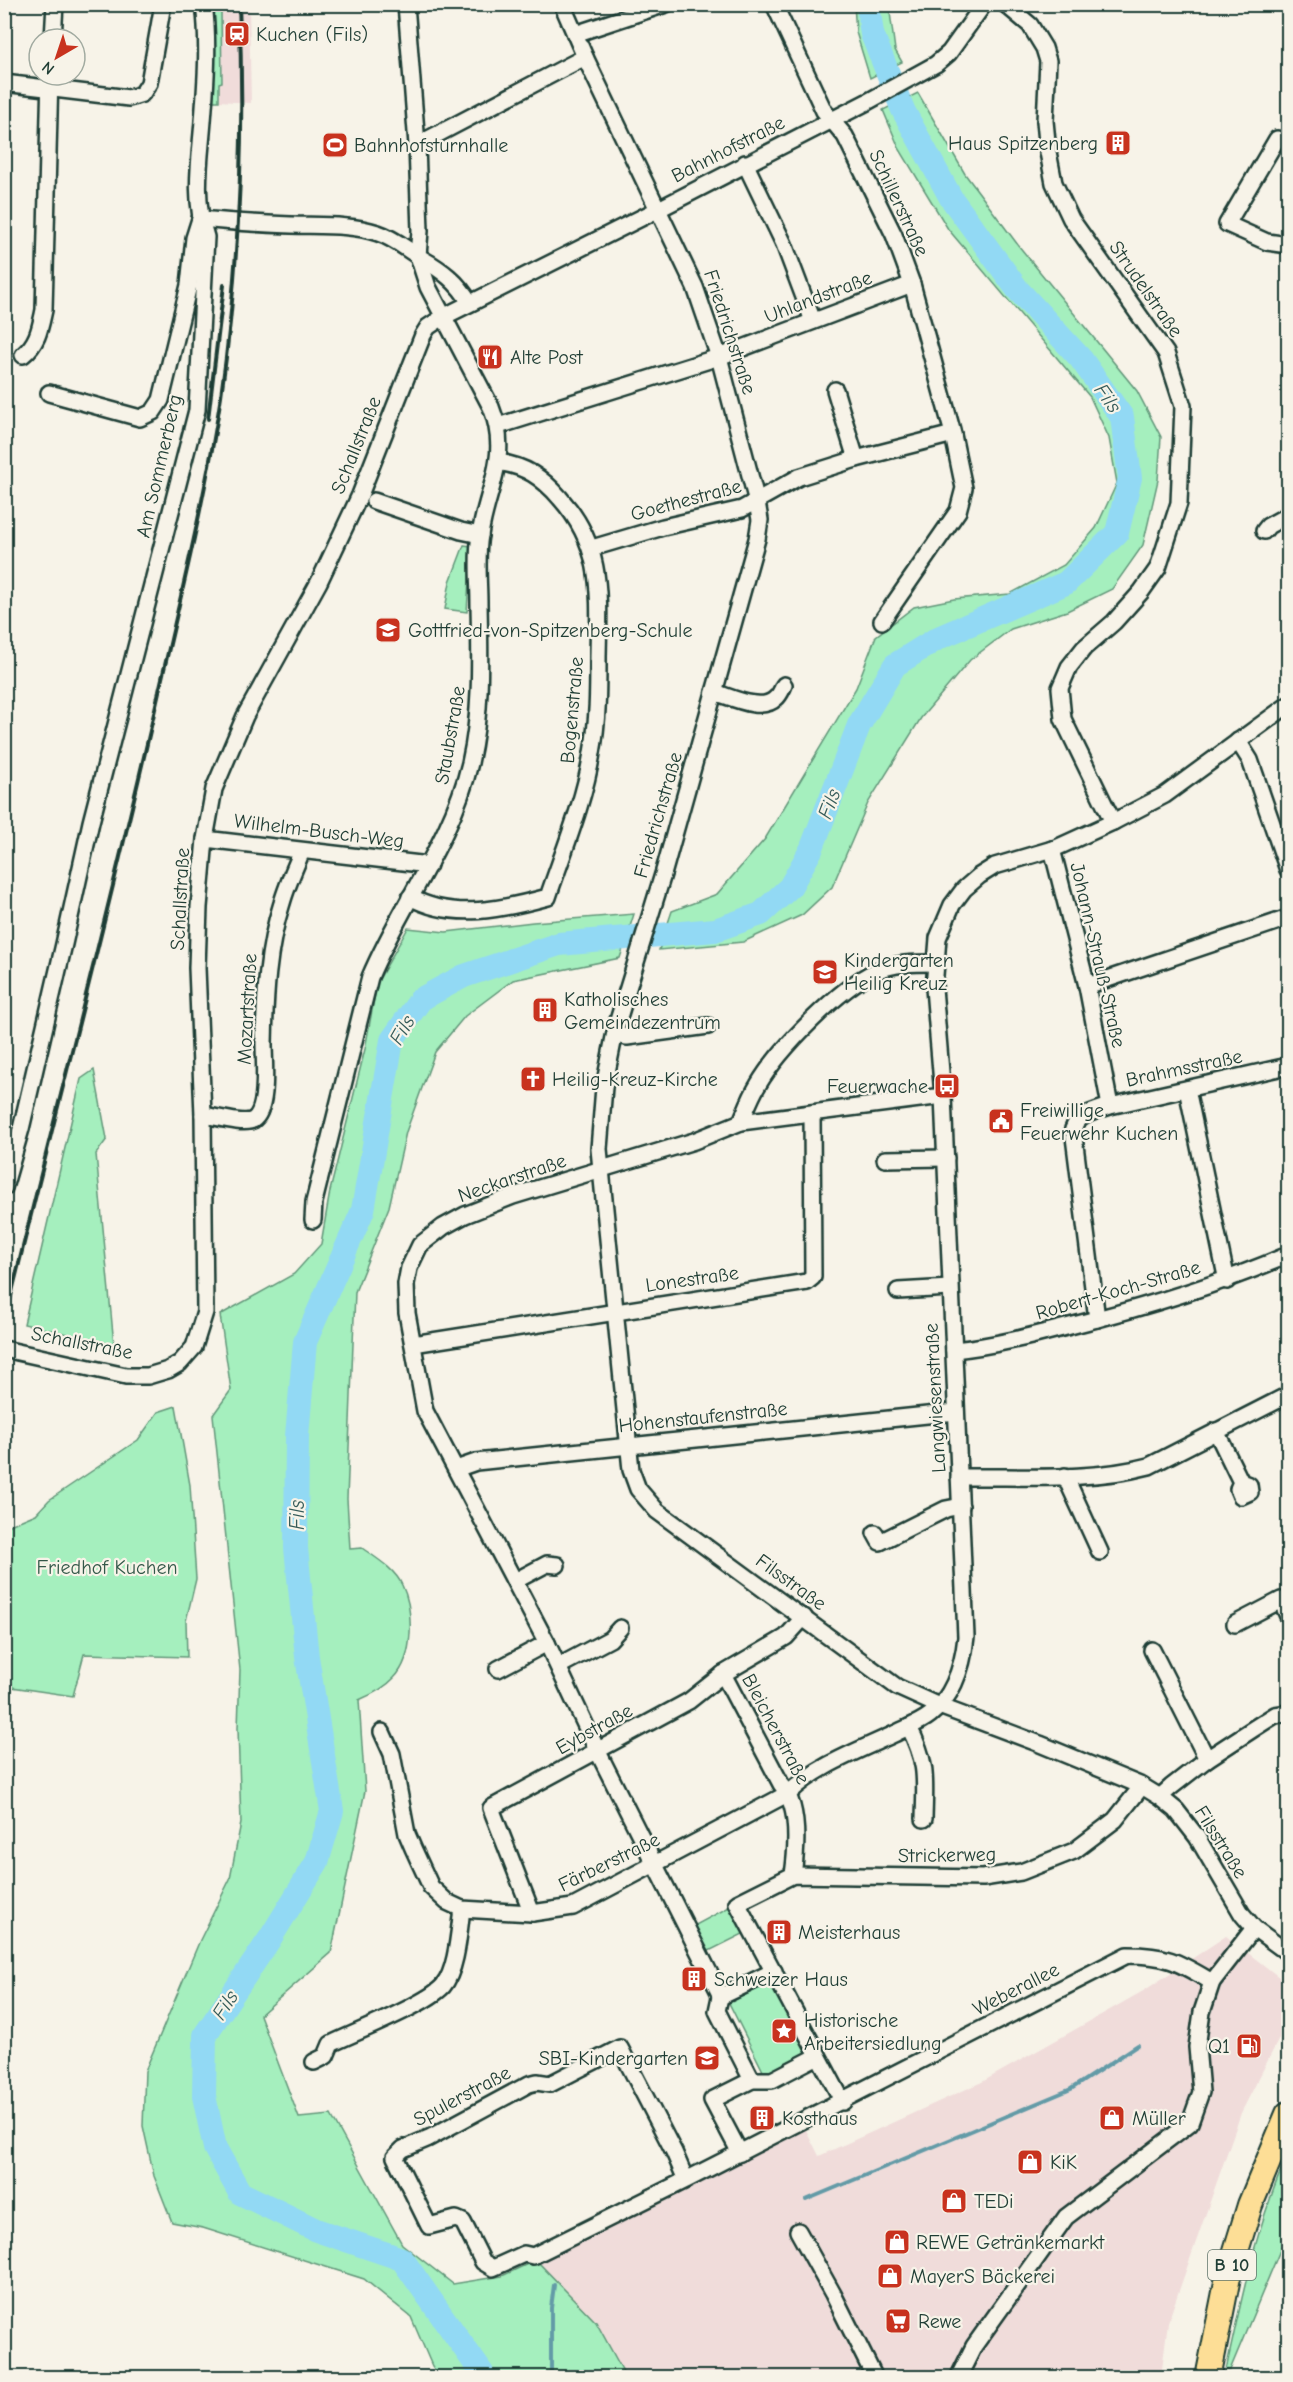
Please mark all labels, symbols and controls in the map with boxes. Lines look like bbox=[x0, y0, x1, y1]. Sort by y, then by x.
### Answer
station icon: Kuchen (Fils) bbox=[222, 19, 252, 49]
place label: Kuchen (Fils) bbox=[256, 23, 368, 46]
north arrow bbox=[27, 27, 87, 87]
text: N bbox=[38, 58, 58, 78]
street label: Bahnhofstraße bbox=[668, 111, 788, 187]
building icon: Haus Spitzenberg bbox=[1103, 128, 1133, 158]
sports icon: Bahnhofsturnhalle bbox=[320, 130, 350, 160]
place label: Haus Spitzenberg bbox=[948, 132, 1098, 155]
place label: Bahnhofsturnhalle bbox=[354, 134, 508, 157]
street label: Schillerstraße bbox=[864, 146, 934, 260]
street label: Strudelstraße bbox=[1104, 236, 1188, 342]
street label: Uhlandstraße bbox=[761, 266, 875, 328]
street label: Friedrichstraße bbox=[699, 267, 761, 397]
restaurant icon: Alte Post bbox=[475, 342, 505, 372]
place label: Alte Post bbox=[510, 346, 584, 369]
water label: Fils bbox=[1090, 379, 1127, 417]
street label: Am Sommerberg bbox=[131, 392, 187, 540]
street label: Schallstraße bbox=[326, 393, 386, 497]
street label: Goethestraße bbox=[628, 474, 744, 526]
school or university icon: Gottfried-von-Spitzenberg-Schule bbox=[373, 615, 403, 645]
place label: Gottfried-von-Spitzenberg-Schule bbox=[408, 619, 692, 642]
street label: Bogenstraße bbox=[556, 656, 588, 764]
street label: Staubstraße bbox=[430, 684, 470, 786]
street label: Friedrichstraße bbox=[629, 749, 687, 881]
water label: Fils bbox=[812, 785, 846, 822]
street label: Wilhelm-Busch-Weg bbox=[233, 809, 405, 853]
street label: Schallstraße bbox=[166, 847, 194, 951]
street label: Johann-Strauß-Straße bbox=[1065, 860, 1131, 1050]
place label: Kindergarten Heilig Kreuz bbox=[844, 949, 954, 995]
street label: Mozartstraße bbox=[233, 953, 261, 1065]
school or university icon: Kindergarten Heilig Kreuz bbox=[810, 957, 840, 987]
place label: Katholisches Gemeindezentrum bbox=[564, 988, 721, 1034]
building icon: Katholisches Gemeindezentrum bbox=[530, 995, 560, 1025]
water label: Fils bbox=[384, 1011, 420, 1049]
street label: Brahmsstraße bbox=[1124, 1044, 1244, 1092]
church icon: Heilig-Kreuz-Kirche bbox=[518, 1064, 548, 1094]
place label: Heilig-Kreuz-Kirche bbox=[552, 1068, 718, 1091]
bus stop icon: Feuerwache bbox=[932, 1071, 962, 1101]
place label: Feuerwache bbox=[827, 1075, 928, 1098]
place label: Freiwillige Feuerwehr Kuchen bbox=[1020, 1099, 1178, 1145]
public building icon: Freiwillige Feuerwehr Kuchen bbox=[986, 1106, 1016, 1136]
street label: Neckarstraße bbox=[455, 1149, 569, 1207]
street label: Robert-Koch-Straße bbox=[1033, 1256, 1203, 1324]
street label: Lonestraße bbox=[644, 1261, 740, 1297]
street label: Schallstraße bbox=[29, 1322, 135, 1364]
street label: Langwiesenstraße bbox=[920, 1323, 950, 1473]
street label: Hohenstaufenstraße bbox=[617, 1397, 789, 1437]
water label: Fils bbox=[285, 1500, 309, 1530]
street label: Filsstraße bbox=[751, 1549, 831, 1615]
park label: Friedhof Kuchen bbox=[37, 1556, 177, 1579]
street label: Bleicherstraße bbox=[737, 1670, 815, 1788]
street label: Eybstraße bbox=[552, 1699, 636, 1759]
street label: Filsstraße bbox=[1190, 1801, 1252, 1883]
street label: Färberstraße bbox=[555, 1828, 663, 1896]
street label: Strickerweg bbox=[898, 1843, 996, 1867]
building icon: Meisterhaus bbox=[764, 1917, 794, 1947]
place label: Meisterhaus bbox=[798, 1921, 900, 1944]
street label: Weberallee bbox=[969, 1958, 1063, 2020]
building icon: Schweizer Haus bbox=[679, 1964, 709, 1994]
place label: Schweizer Haus bbox=[714, 1968, 848, 1991]
water label: Fils bbox=[207, 1986, 243, 2024]
place label: Historische Arbeitersiedlung bbox=[804, 2009, 942, 2055]
place icon: Historische Arbeitersiedlung bbox=[769, 2016, 799, 2046]
fuel station icon: Q1 bbox=[1234, 2031, 1264, 2061]
place label: Q1 bbox=[1208, 2035, 1230, 2058]
school or university icon: SBI-Kindergarten bbox=[692, 2043, 722, 2073]
place label: SBI-Kindergarten bbox=[539, 2047, 688, 2070]
street label: Spulerstraße bbox=[410, 2061, 514, 2131]
building icon: Kosthaus bbox=[747, 2103, 777, 2133]
shop icon: Müller bbox=[1097, 2103, 1127, 2133]
place label: Kosthaus bbox=[782, 2107, 857, 2130]
place label: Müller bbox=[1132, 2107, 1186, 2130]
shop icon: KiK bbox=[1015, 2147, 1045, 2177]
place label: KiK bbox=[1050, 2151, 1077, 2174]
shop icon: TEDi bbox=[939, 2186, 969, 2216]
place label: TEDi bbox=[974, 2190, 1014, 2213]
shop icon: REWE Getränkemarkt bbox=[882, 2227, 912, 2257]
place label: REWE Getränkemarkt bbox=[916, 2231, 1106, 2254]
road number: B 10 bbox=[1208, 2250, 1256, 2280]
shop icon: MayerS Bäckerei bbox=[875, 2261, 905, 2291]
place label: MayerS Bäckerei bbox=[910, 2265, 1055, 2288]
supermarket icon: Rewe bbox=[883, 2306, 913, 2336]
place label: Rewe bbox=[918, 2310, 961, 2333]

